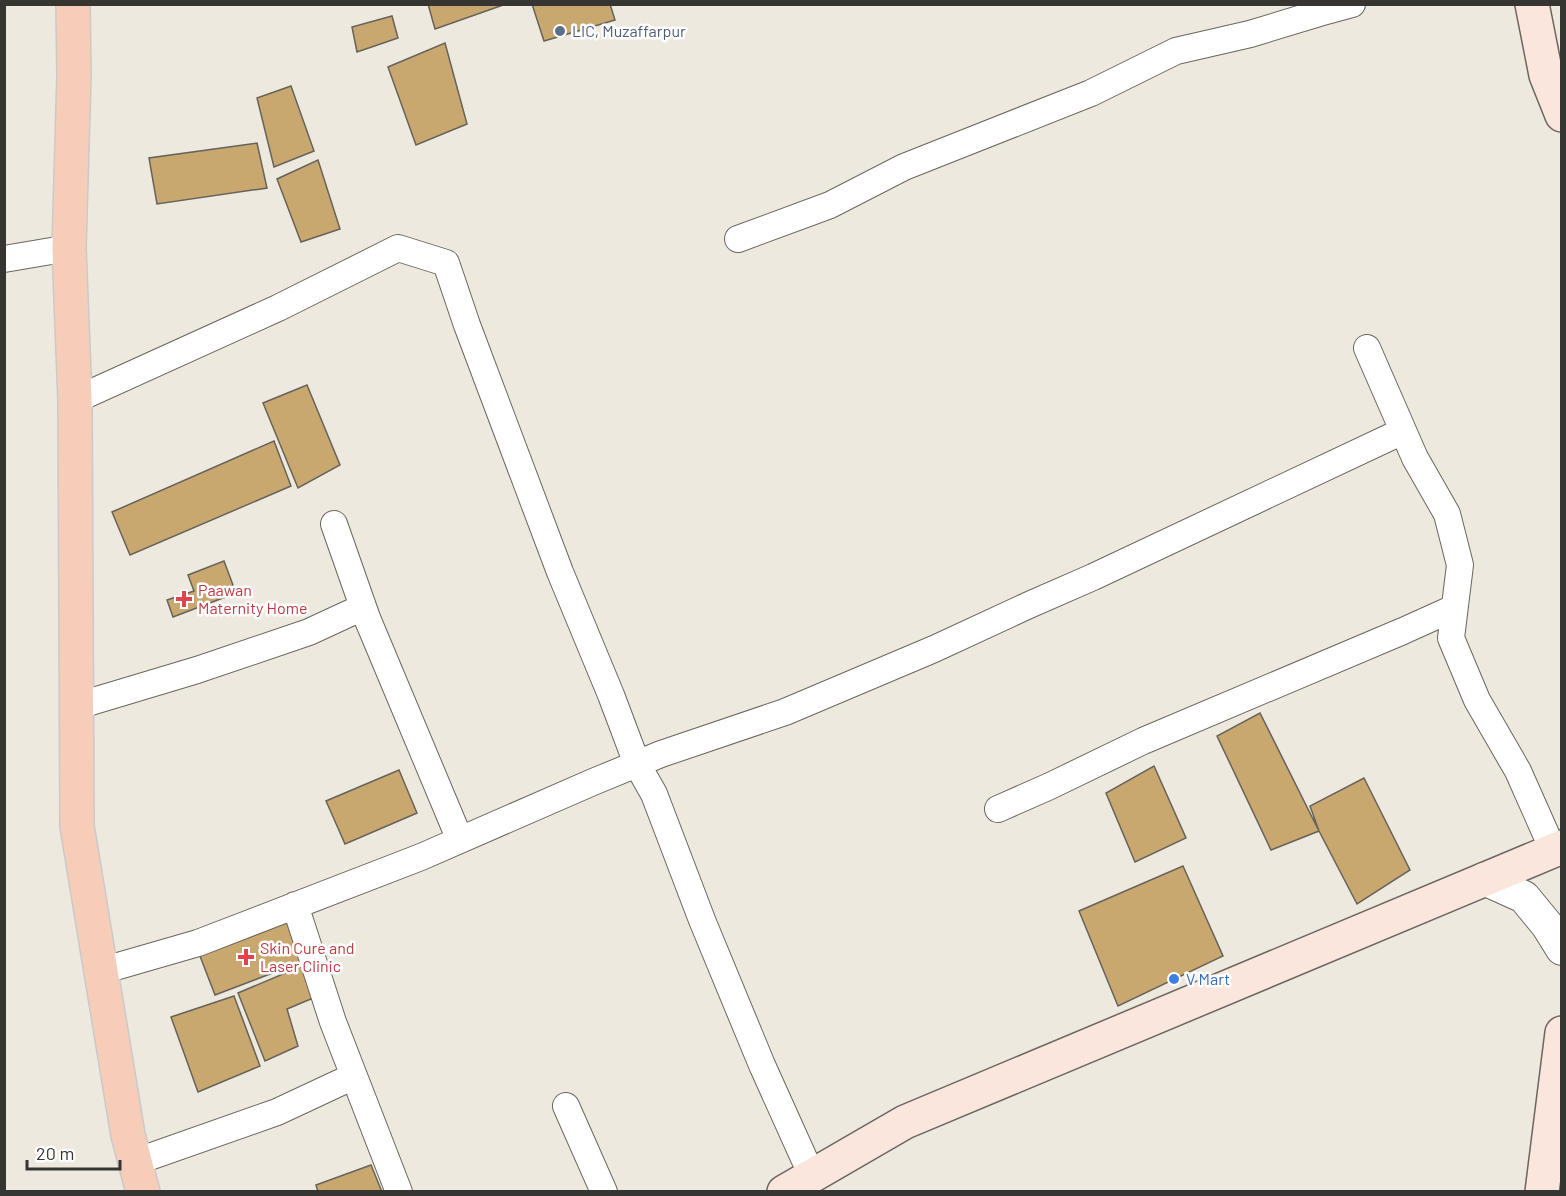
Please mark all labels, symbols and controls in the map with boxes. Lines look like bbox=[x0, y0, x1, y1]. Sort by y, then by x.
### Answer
place label: LIC, Muzaffarpur bbox=[572, 21, 686, 40]
marker: LIC, Muzaffarpur bbox=[553, 24, 567, 38]
place label: Paawan Maternity Home bbox=[198, 580, 307, 617]
marker: Paawan Maternity Home bbox=[175, 590, 193, 608]
place label: Skin Cure and Laser Clinic bbox=[260, 938, 354, 975]
marker: Skin Cure and Laser Clinic bbox=[237, 948, 255, 966]
place label: V Mart bbox=[1186, 969, 1230, 988]
marker: V Mart bbox=[1167, 972, 1181, 986]
scale bar bbox=[27, 1133, 120, 1171]
text: 20 m bbox=[36, 1142, 74, 1164]

